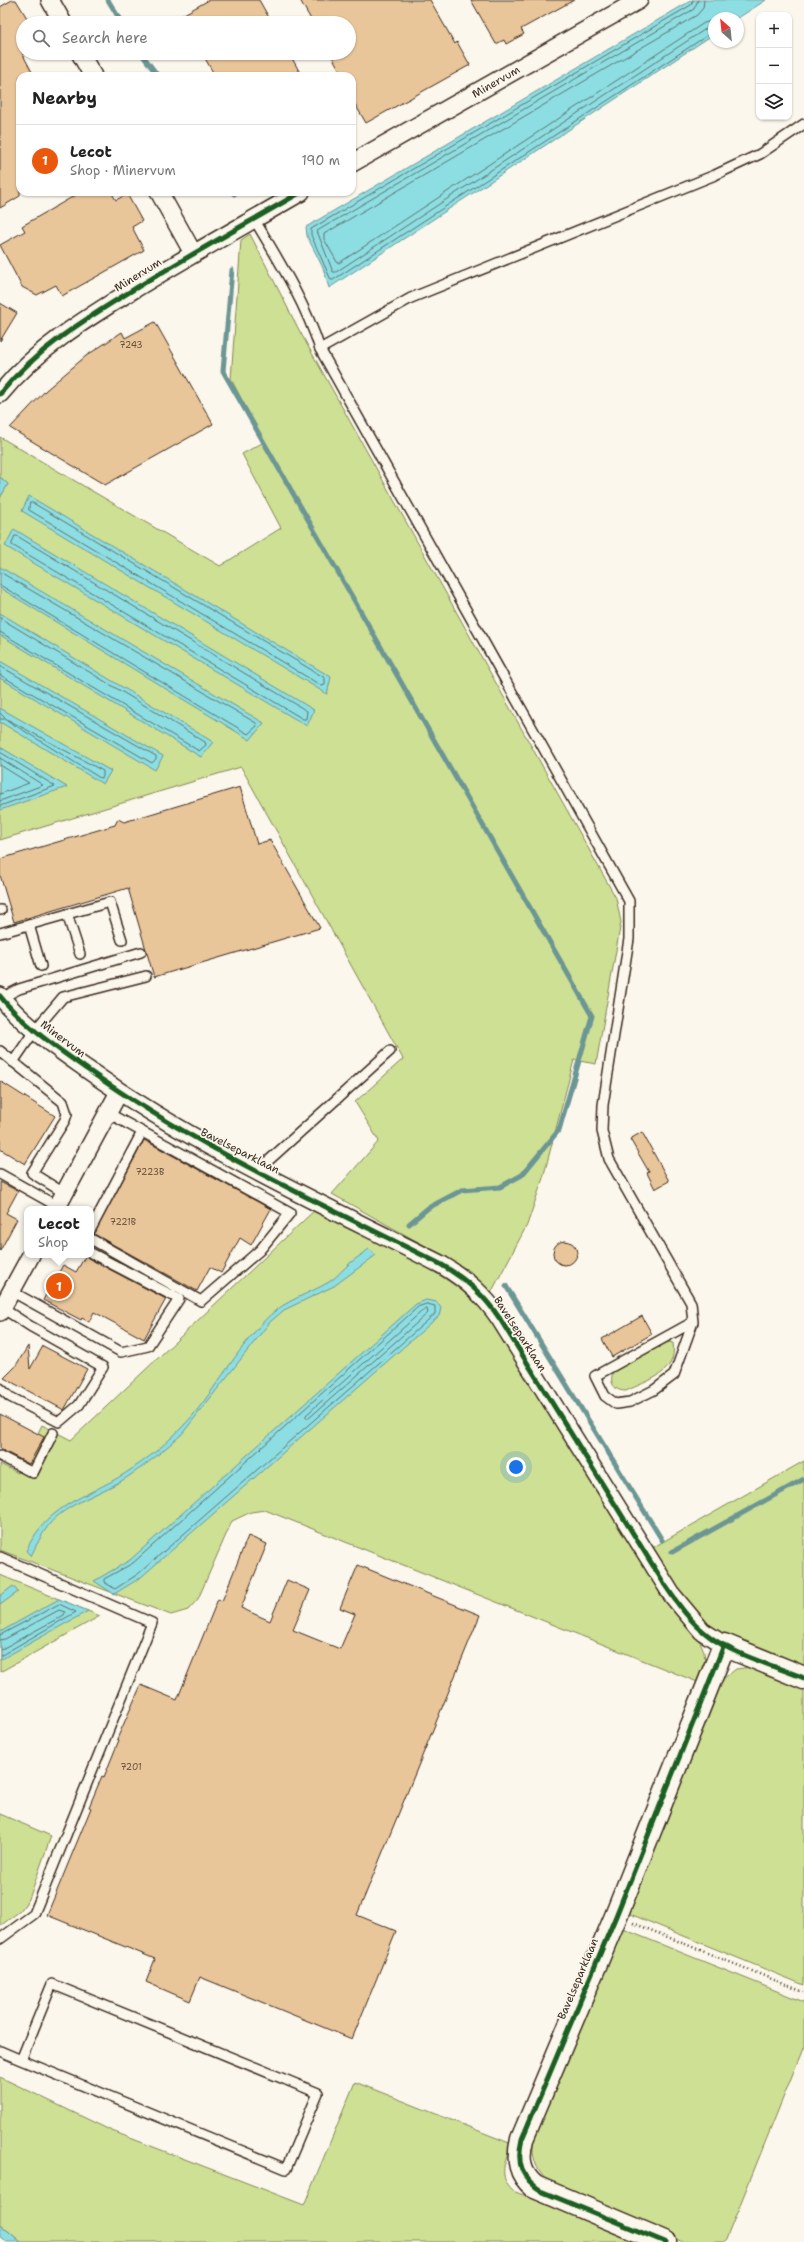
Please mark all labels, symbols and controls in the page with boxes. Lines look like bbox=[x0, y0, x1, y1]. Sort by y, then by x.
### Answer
north arrow bbox=[708, 12, 744, 48]
map controls bbox=[756, 12, 792, 120]
button: + bbox=[756, 12, 792, 48]
search box bbox=[16, 16, 356, 60]
icon: search bbox=[30, 27, 52, 49]
text: Search here bbox=[62, 28, 148, 48]
button: − bbox=[756, 48, 792, 84]
street label: Minervum bbox=[469, 62, 523, 102]
button: layers bbox=[756, 84, 792, 120]
text: Nearby bbox=[32, 87, 97, 109]
text: Lecot bbox=[70, 142, 112, 162]
text: 1 bbox=[42, 152, 48, 169]
text: 190 m bbox=[301, 152, 340, 169]
text: Shop · Minervum bbox=[70, 162, 176, 179]
street label: Minervum bbox=[111, 254, 165, 295]
house number: 7243 bbox=[119, 339, 143, 351]
street label: Minervum bbox=[37, 1017, 89, 1061]
street label: Bavelseparklaan bbox=[198, 1125, 282, 1178]
house number: 7223B bbox=[136, 1166, 164, 1178]
popup bbox=[24, 1206, 94, 1258]
text: Lecot bbox=[38, 1214, 80, 1234]
house number: 7221B bbox=[110, 1216, 136, 1228]
text: Shop bbox=[38, 1234, 68, 1251]
pin: 1 bbox=[46, 1271, 72, 1301]
street label: Bavelseparklaan bbox=[490, 1293, 550, 1375]
your location bbox=[506, 1457, 526, 1477]
house number: 7201 bbox=[120, 1761, 142, 1773]
street label: Bavelseparklaan bbox=[554, 1936, 602, 2022]

